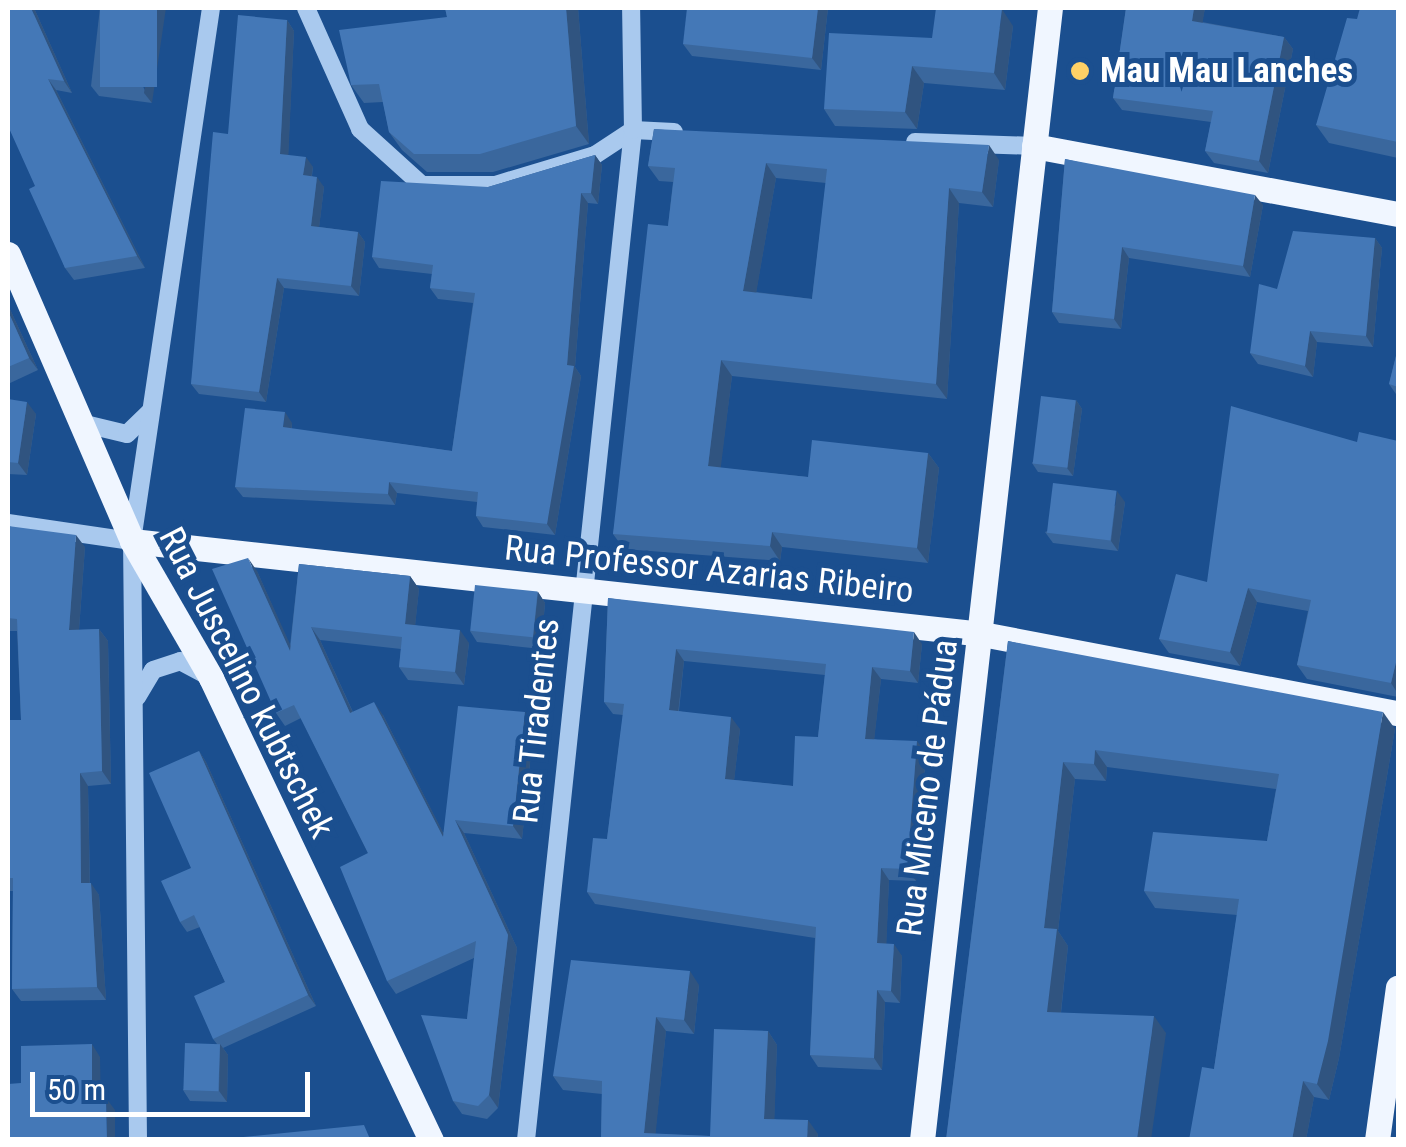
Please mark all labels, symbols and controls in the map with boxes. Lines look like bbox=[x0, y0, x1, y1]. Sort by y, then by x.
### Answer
place label: Mau Mau Lanches bbox=[1100, 50, 1353, 92]
marker: Mau Mau Lanches bbox=[1069, 60, 1091, 82]
street label: Rua Juscelino kubtschek bbox=[149, 521, 343, 845]
street label: Rua Professor Azarias Ribeiro bbox=[502, 528, 916, 612]
street label: Rua Tiradentes bbox=[505, 616, 569, 826]
street label: Rua Miceno de Pádua bbox=[889, 637, 967, 939]
scale bar bbox=[35, 1052, 315, 1114]
text: 50 m bbox=[47, 1072, 106, 1107]

